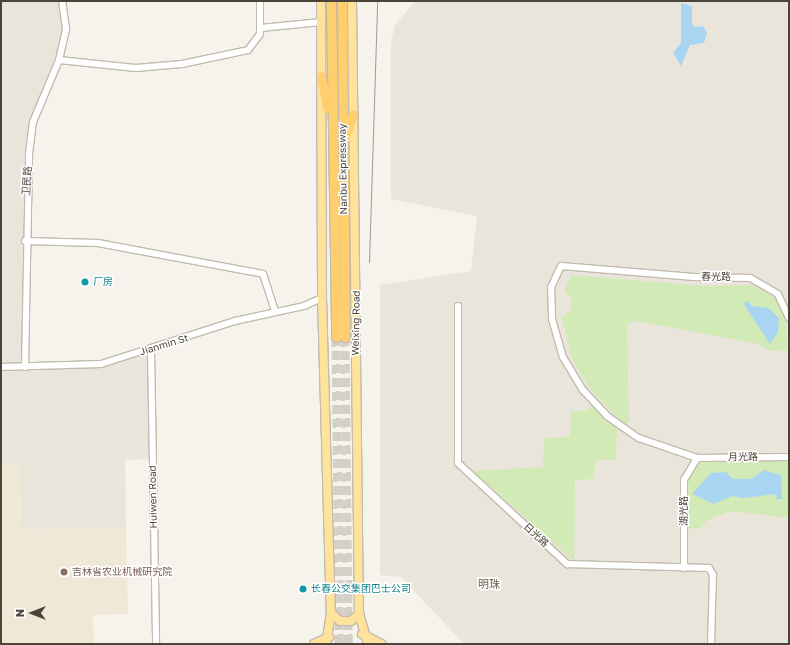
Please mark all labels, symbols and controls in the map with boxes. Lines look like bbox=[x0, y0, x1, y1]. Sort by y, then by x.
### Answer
street label: Nanbu Expressway bbox=[336, 123, 350, 215]
street label: 卫民路 bbox=[20, 166, 34, 196]
street label: 春光路 bbox=[701, 271, 731, 283]
place label: 厂房 bbox=[93, 276, 113, 288]
marker: 厂房 bbox=[80, 277, 90, 287]
street label: Weixing Road bbox=[349, 290, 363, 356]
street label: Jianmin St bbox=[138, 332, 190, 358]
street label: 月光路 bbox=[728, 451, 758, 463]
street label: Huiwen Road bbox=[146, 465, 160, 529]
street label: 湖光路 bbox=[678, 496, 690, 526]
street label: 日光路 bbox=[521, 520, 551, 550]
place label: 吉林省农业机械研究院 bbox=[72, 566, 172, 578]
marker: 吉林省农业机械研究院 bbox=[59, 567, 69, 577]
district label: 明珠 bbox=[478, 577, 500, 591]
place label: 长春公交集团巴士公司 bbox=[311, 583, 411, 595]
marker: 长春公交集团巴士公司 bbox=[298, 584, 308, 594]
north arrow bbox=[12, 593, 52, 633]
text: N bbox=[13, 609, 26, 617]

